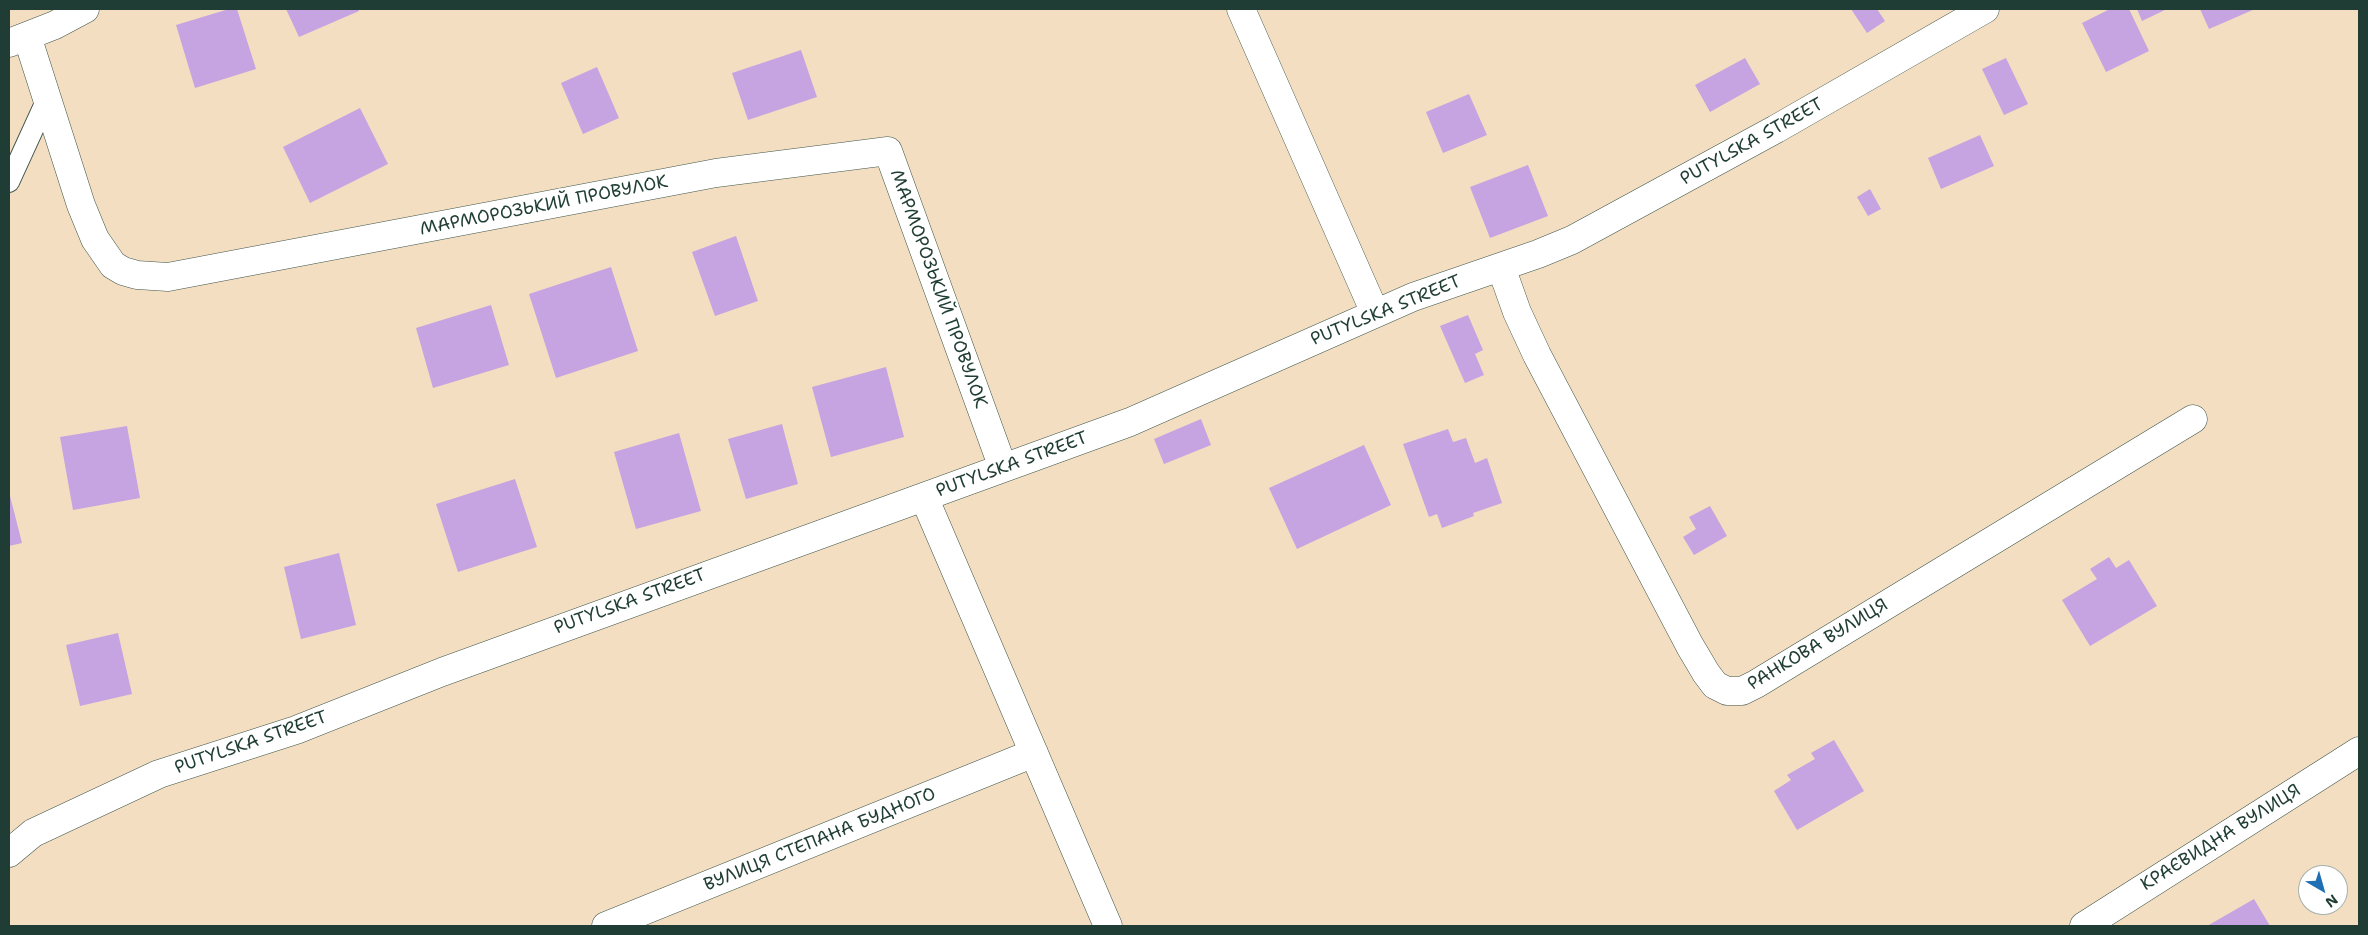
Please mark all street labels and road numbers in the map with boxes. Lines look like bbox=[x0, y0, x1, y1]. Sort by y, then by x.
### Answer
street label: PUTYLSKA STREET bbox=[1677, 94, 1827, 190]
street label: МАРМОРОЗЬКИЙ ПРОВУЛОК bbox=[885, 167, 991, 411]
street label: МАРМОРОЗЬКИЙ ПРОВУЛОК bbox=[418, 171, 670, 241]
street label: PUTYLSKA STREET bbox=[1308, 271, 1464, 351]
street label: PUTYLSKA STREET bbox=[933, 427, 1091, 503]
street label: PUTYLSKA STREET bbox=[551, 564, 709, 640]
street label: РАНКОВА ВУЛИЦЯ bbox=[1744, 595, 1892, 695]
street label: PUTYLSKA STREET bbox=[172, 707, 330, 779]
street label: КРАЄВИДНА ВУЛИЦЯ bbox=[2137, 780, 2305, 896]
street label: ВУЛИЦЯ СТЕПАНА БУДНОГО bbox=[701, 784, 939, 896]

